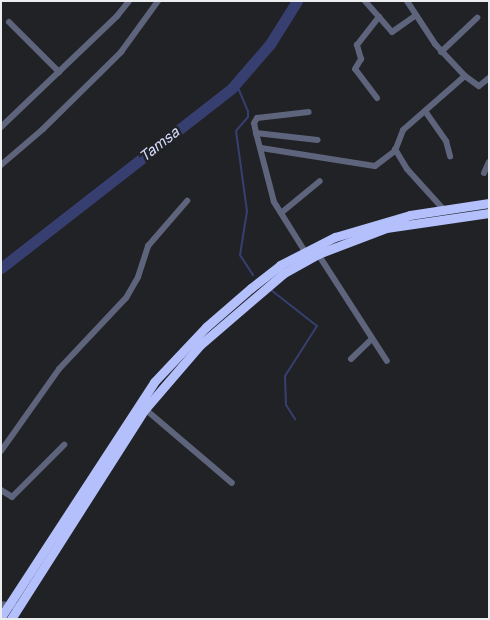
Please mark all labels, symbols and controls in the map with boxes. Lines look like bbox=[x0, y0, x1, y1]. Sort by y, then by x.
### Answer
water label: Tamsa bbox=[135, 123, 183, 165]

